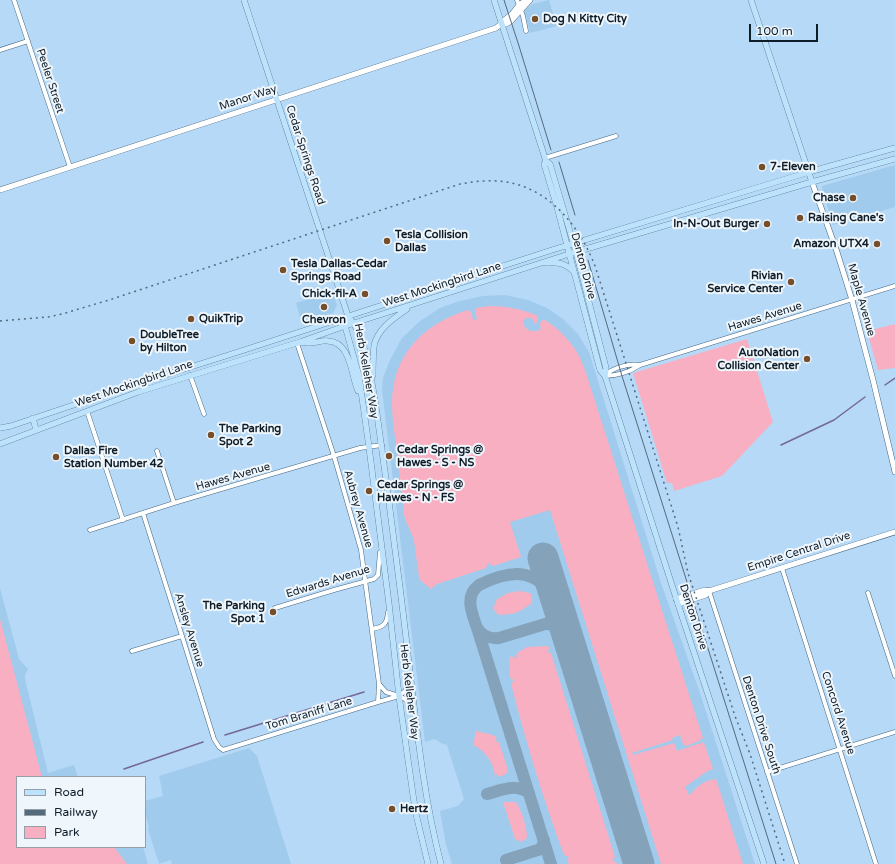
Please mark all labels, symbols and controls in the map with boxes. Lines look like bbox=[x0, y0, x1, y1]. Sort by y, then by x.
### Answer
place label: Dog N Kitty City bbox=[543, 12, 627, 26]
marker: Dog N Kitty City bbox=[530, 14, 540, 24]
scale bar bbox=[751, 16, 820, 42]
text: 100 m bbox=[756, 24, 793, 38]
street label: Peeler Street bbox=[33, 47, 67, 115]
street label: Manor Way bbox=[217, 82, 279, 114]
street label: Cedar Springs Road bbox=[283, 104, 327, 206]
place label: 7-Eleven bbox=[770, 160, 816, 174]
marker: 7-Eleven bbox=[757, 162, 767, 172]
place label: Chase bbox=[813, 191, 845, 205]
marker: Chase bbox=[848, 193, 858, 203]
place label: Raising Cane's bbox=[808, 211, 884, 225]
marker: Raising Cane's bbox=[795, 213, 805, 223]
place label: In-N-Out Burger bbox=[673, 217, 759, 231]
marker: In-N-Out Burger bbox=[762, 219, 772, 229]
place label: Tesla Collision Dallas bbox=[395, 228, 468, 254]
street label: Denton Drive bbox=[568, 231, 598, 301]
marker: Tesla Collision Dallas bbox=[382, 236, 392, 246]
place label: Amazon UTX4 bbox=[793, 237, 869, 251]
marker: Amazon UTX4 bbox=[872, 239, 882, 249]
place label: Tesla Dallas-Cedar Springs Road bbox=[291, 257, 387, 283]
street label: West Mockingbird Lane bbox=[381, 260, 503, 310]
street label: Maple Avenue bbox=[844, 262, 878, 338]
marker: Tesla Dallas-Cedar Springs Road bbox=[278, 265, 288, 275]
place label: Rivian Service Center bbox=[707, 269, 783, 295]
marker: Rivian Service Center bbox=[786, 277, 796, 287]
place label: Chick-fil-A bbox=[302, 287, 357, 301]
marker: Chick-fil-A bbox=[360, 289, 370, 299]
street label: Hawes Avenue bbox=[726, 299, 804, 335]
marker: Chevron bbox=[319, 302, 329, 312]
place label: QuikTrip bbox=[199, 312, 243, 326]
place label: Chevron bbox=[302, 313, 346, 327]
marker: QuikTrip bbox=[186, 314, 196, 324]
street label: Herb Kelleher Way bbox=[351, 322, 381, 420]
place label: DoubleTree by Hilton bbox=[140, 328, 199, 354]
marker: DoubleTree by Hilton bbox=[127, 336, 137, 346]
place label: AutoNation Collision Center bbox=[718, 346, 799, 372]
marker: AutoNation Collision Center bbox=[802, 354, 812, 364]
street label: West Mockingbird Lane bbox=[73, 358, 195, 410]
place label: The Parking Spot 2 bbox=[219, 422, 281, 448]
marker: The Parking Spot 2 bbox=[206, 430, 216, 440]
place label: Cedar Springs @ Hawes - S - NS bbox=[397, 443, 483, 469]
place label: Dallas Fire Station Number 42 bbox=[64, 444, 164, 470]
marker: Cedar Springs @ Hawes - S - NS bbox=[384, 451, 394, 461]
marker: Dallas Fire Station Number 42 bbox=[51, 452, 61, 462]
street label: Hawes Avenue bbox=[194, 460, 272, 494]
street label: Aubrey Avenue bbox=[341, 469, 375, 549]
place label: Cedar Springs @ Hawes - N - FS bbox=[377, 478, 463, 504]
marker: Cedar Springs @ Hawes - N - FS bbox=[364, 486, 374, 496]
street label: Empire Central Drive bbox=[746, 529, 852, 575]
street label: Edwards Avenue bbox=[284, 563, 372, 601]
street label: Denton Drive bbox=[676, 582, 710, 652]
street label: Ansley Avenue bbox=[171, 591, 207, 669]
place label: The Parking Spot 1 bbox=[203, 599, 265, 625]
marker: The Parking Spot 1 bbox=[268, 607, 278, 617]
street label: Herb Kelleher Way bbox=[397, 643, 421, 741]
street label: Concord Avenue bbox=[818, 670, 858, 756]
street label: Denton Drive South bbox=[739, 674, 783, 776]
street label: Tom Braniff Lane bbox=[264, 695, 354, 733]
legend bbox=[16, 776, 146, 848]
text: Road bbox=[54, 785, 84, 799]
place label: Hertz bbox=[400, 802, 428, 816]
marker: Hertz bbox=[387, 804, 397, 814]
text: Railway bbox=[54, 805, 98, 819]
text: Park bbox=[54, 825, 80, 839]

